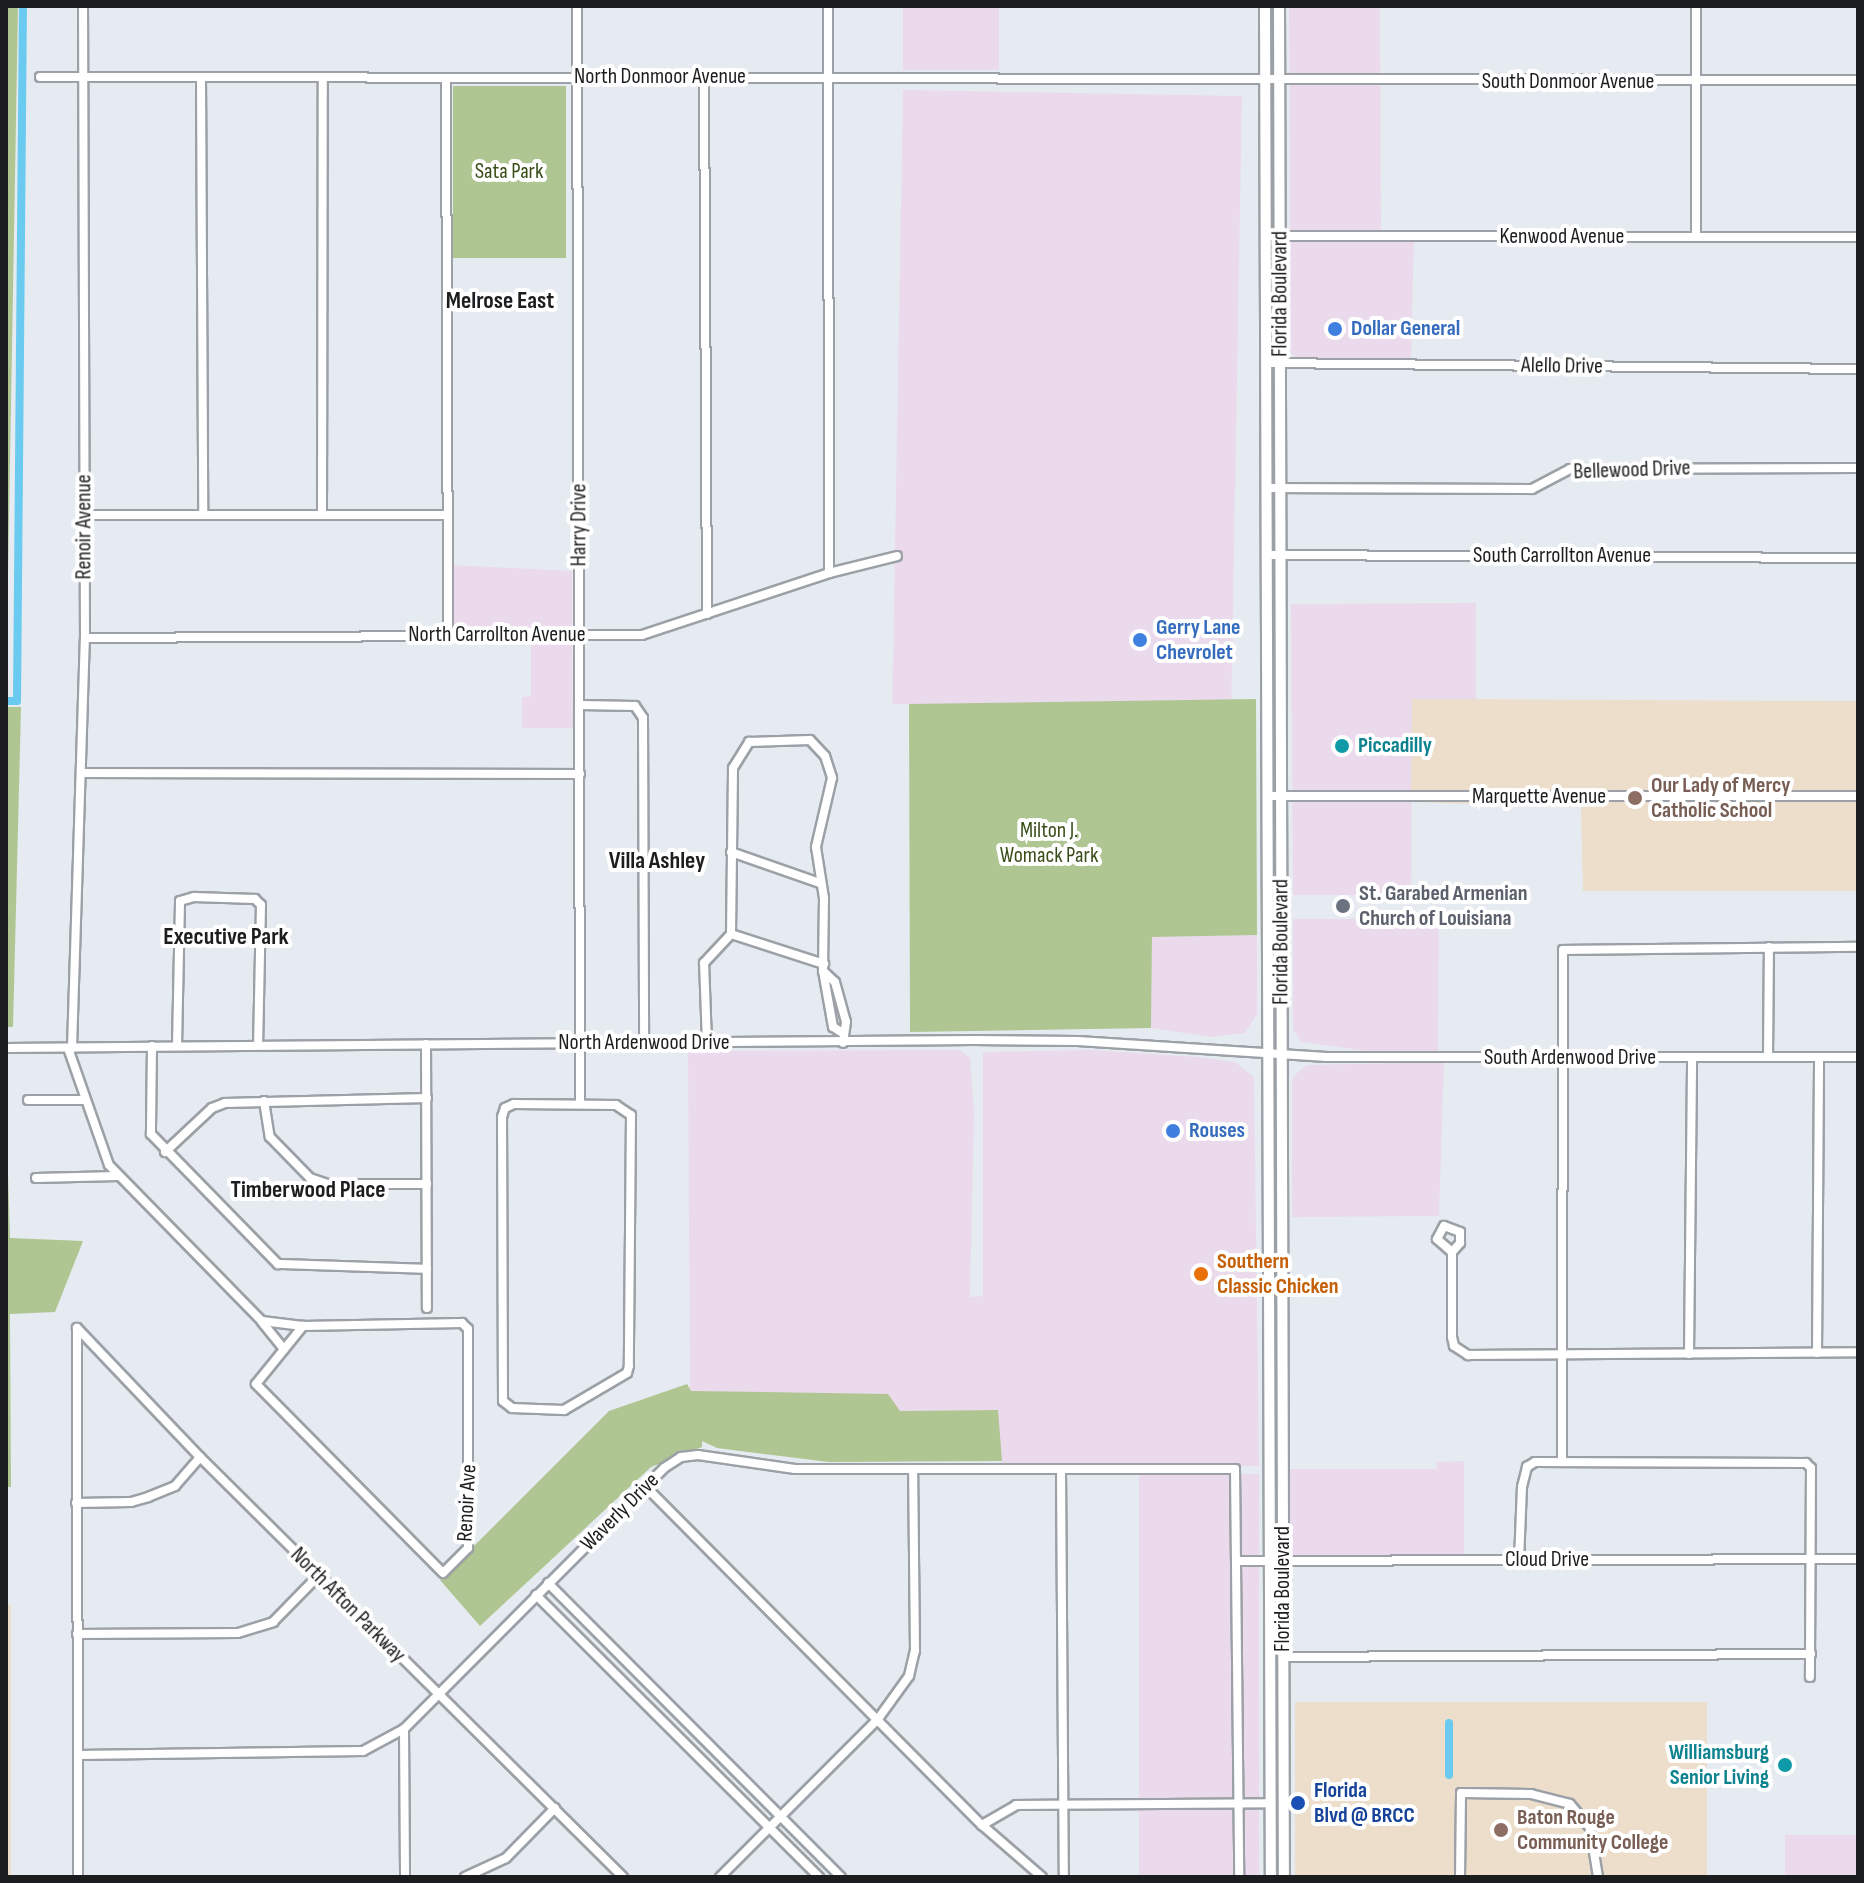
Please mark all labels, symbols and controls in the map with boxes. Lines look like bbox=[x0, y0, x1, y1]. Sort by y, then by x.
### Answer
street label: North Donmoor Avenue bbox=[574, 64, 746, 90]
street label: South Donmoor Avenue bbox=[1482, 69, 1654, 95]
park label: Sata Park bbox=[475, 159, 543, 185]
street label: Kenwood Avenue bbox=[1500, 224, 1624, 250]
street label: Florida Boulevard bbox=[1267, 231, 1293, 357]
district label: Melrose East bbox=[446, 287, 554, 315]
place label: Dollar General bbox=[1351, 316, 1460, 342]
marker: Dollar General bbox=[1326, 320, 1344, 338]
street label: Alello Drive bbox=[1521, 352, 1603, 380]
street label: Bellewood Drive bbox=[1573, 455, 1691, 485]
street label: Renoir Avenue bbox=[71, 475, 97, 579]
street label: Harry Drive bbox=[566, 484, 592, 566]
street label: South Carrollton Avenue bbox=[1473, 543, 1651, 569]
place label: Gerry Lane Chevrolet bbox=[1156, 614, 1240, 666]
street label: North Carrollton Avenue bbox=[408, 622, 586, 648]
marker: Gerry Lane Chevrolet bbox=[1131, 631, 1149, 649]
place label: Piccadilly bbox=[1358, 733, 1432, 759]
marker: Piccadilly bbox=[1333, 737, 1351, 755]
place label: Our Lady of Mercy Catholic School bbox=[1651, 772, 1790, 824]
street label: Marquette Avenue bbox=[1472, 784, 1606, 810]
marker: Our Lady of Mercy Catholic School bbox=[1626, 789, 1644, 807]
park label: Milton J. Womack Park bbox=[1000, 817, 1098, 868]
district label: Villa Ashley bbox=[609, 847, 705, 875]
street label: Florida Boulevard bbox=[1268, 879, 1294, 1005]
place label: St. Garabed Armenian Church of Louisiana bbox=[1359, 880, 1527, 932]
marker: St. Garabed Armenian Church of Louisiana bbox=[1334, 897, 1352, 915]
district label: Executive Park bbox=[163, 923, 289, 951]
street label: North Ardenwood Drive bbox=[558, 1030, 730, 1056]
street label: South Ardenwood Drive bbox=[1484, 1045, 1656, 1071]
place label: Rouses bbox=[1189, 1118, 1245, 1144]
marker: Rouses bbox=[1164, 1122, 1182, 1140]
district label: Timberwood Place bbox=[230, 1176, 386, 1204]
place label: Southern Classic Chicken bbox=[1217, 1248, 1339, 1300]
marker: Southern Classic Chicken bbox=[1192, 1265, 1210, 1283]
street label: Renoir Ave bbox=[452, 1464, 482, 1542]
street label: Waverly Drive bbox=[575, 1467, 665, 1557]
street label: Florida Boulevard bbox=[1270, 1526, 1296, 1652]
street label: North Afton Parkway bbox=[285, 1542, 411, 1668]
street label: Cloud Drive bbox=[1505, 1547, 1589, 1573]
place label: Williamsburg Senior Living bbox=[1669, 1739, 1769, 1790]
marker: Williamsburg Senior Living bbox=[1776, 1756, 1794, 1774]
place label: Florida Blvd @ BRCC bbox=[1314, 1777, 1415, 1828]
marker: Florida Blvd @ BRCC bbox=[1289, 1794, 1307, 1812]
place label: Baton Rouge Community College bbox=[1517, 1804, 1668, 1856]
marker: Baton Rouge Community College bbox=[1492, 1821, 1510, 1839]

